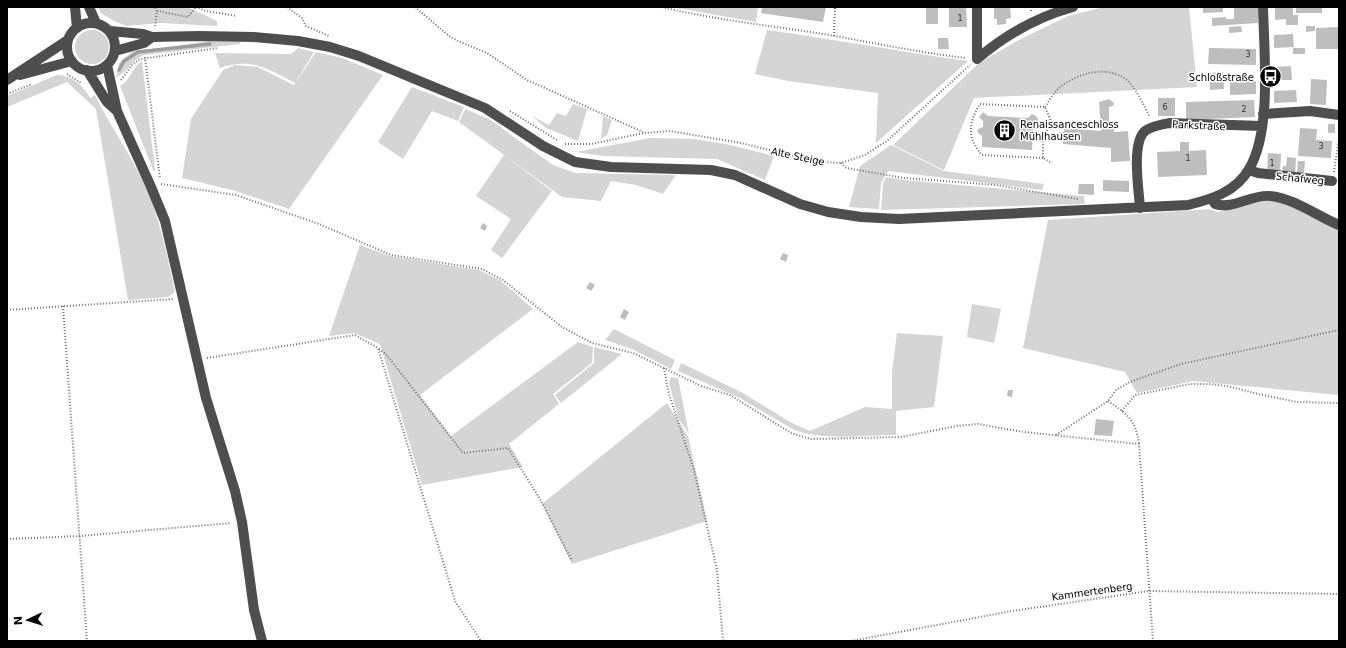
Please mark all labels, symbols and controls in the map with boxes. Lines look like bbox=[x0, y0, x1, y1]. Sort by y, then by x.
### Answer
house number: 1 bbox=[957, 14, 963, 23]
house number: 3 bbox=[1245, 50, 1251, 59]
bus stop icon: Schloßstraße bbox=[1257, 64, 1283, 90]
place label: Schloßstraße bbox=[1189, 72, 1254, 83]
house number: 6 bbox=[1162, 103, 1168, 112]
house number: 2 bbox=[1241, 105, 1247, 114]
building icon: Renaissanceschloss Mühlhausen bbox=[992, 117, 1018, 143]
place label: Renaissanceschloss Mühlhausen bbox=[1020, 119, 1119, 142]
street label: Parkstraße bbox=[1172, 119, 1226, 132]
house number: 3 bbox=[1318, 142, 1324, 151]
street label: Alte Steige bbox=[770, 145, 826, 168]
house number: 1 bbox=[1185, 154, 1191, 163]
house number: 1 bbox=[1269, 159, 1275, 168]
street label: Schafweg bbox=[1275, 171, 1325, 186]
street label: Kammertenberg bbox=[1051, 580, 1133, 603]
north arrow bbox=[8, 600, 48, 640]
text: N bbox=[12, 616, 25, 626]

